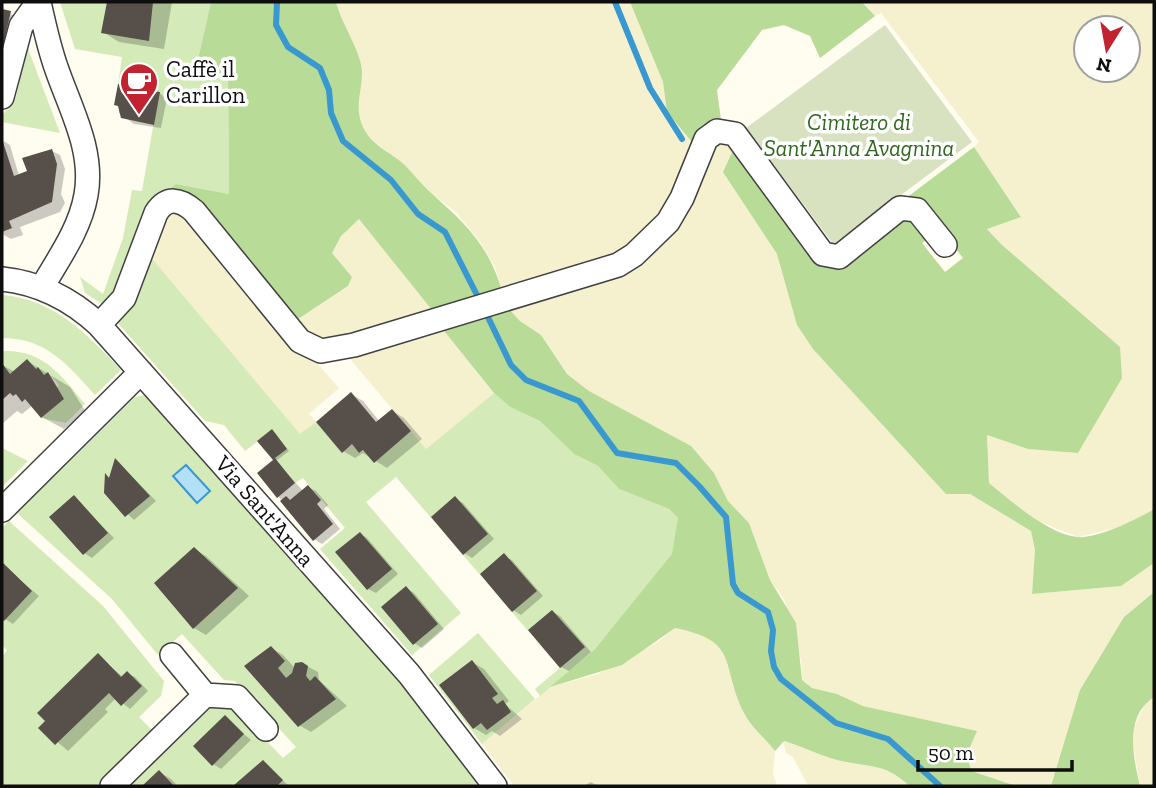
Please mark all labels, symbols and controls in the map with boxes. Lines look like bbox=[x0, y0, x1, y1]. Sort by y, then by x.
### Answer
north arrow bbox=[1072, 14, 1142, 84]
text: N bbox=[1095, 53, 1113, 78]
place label: Caffè il Carillon bbox=[166, 55, 245, 109]
cafe icon: Caffè il Carillon bbox=[118, 61, 160, 116]
park label: Cimitero di Sant'Anna Avagnina bbox=[764, 108, 954, 162]
street label: Via Sant'Anna bbox=[209, 449, 321, 572]
scale bar bbox=[918, 728, 1072, 772]
text: 50 m bbox=[928, 740, 974, 765]

